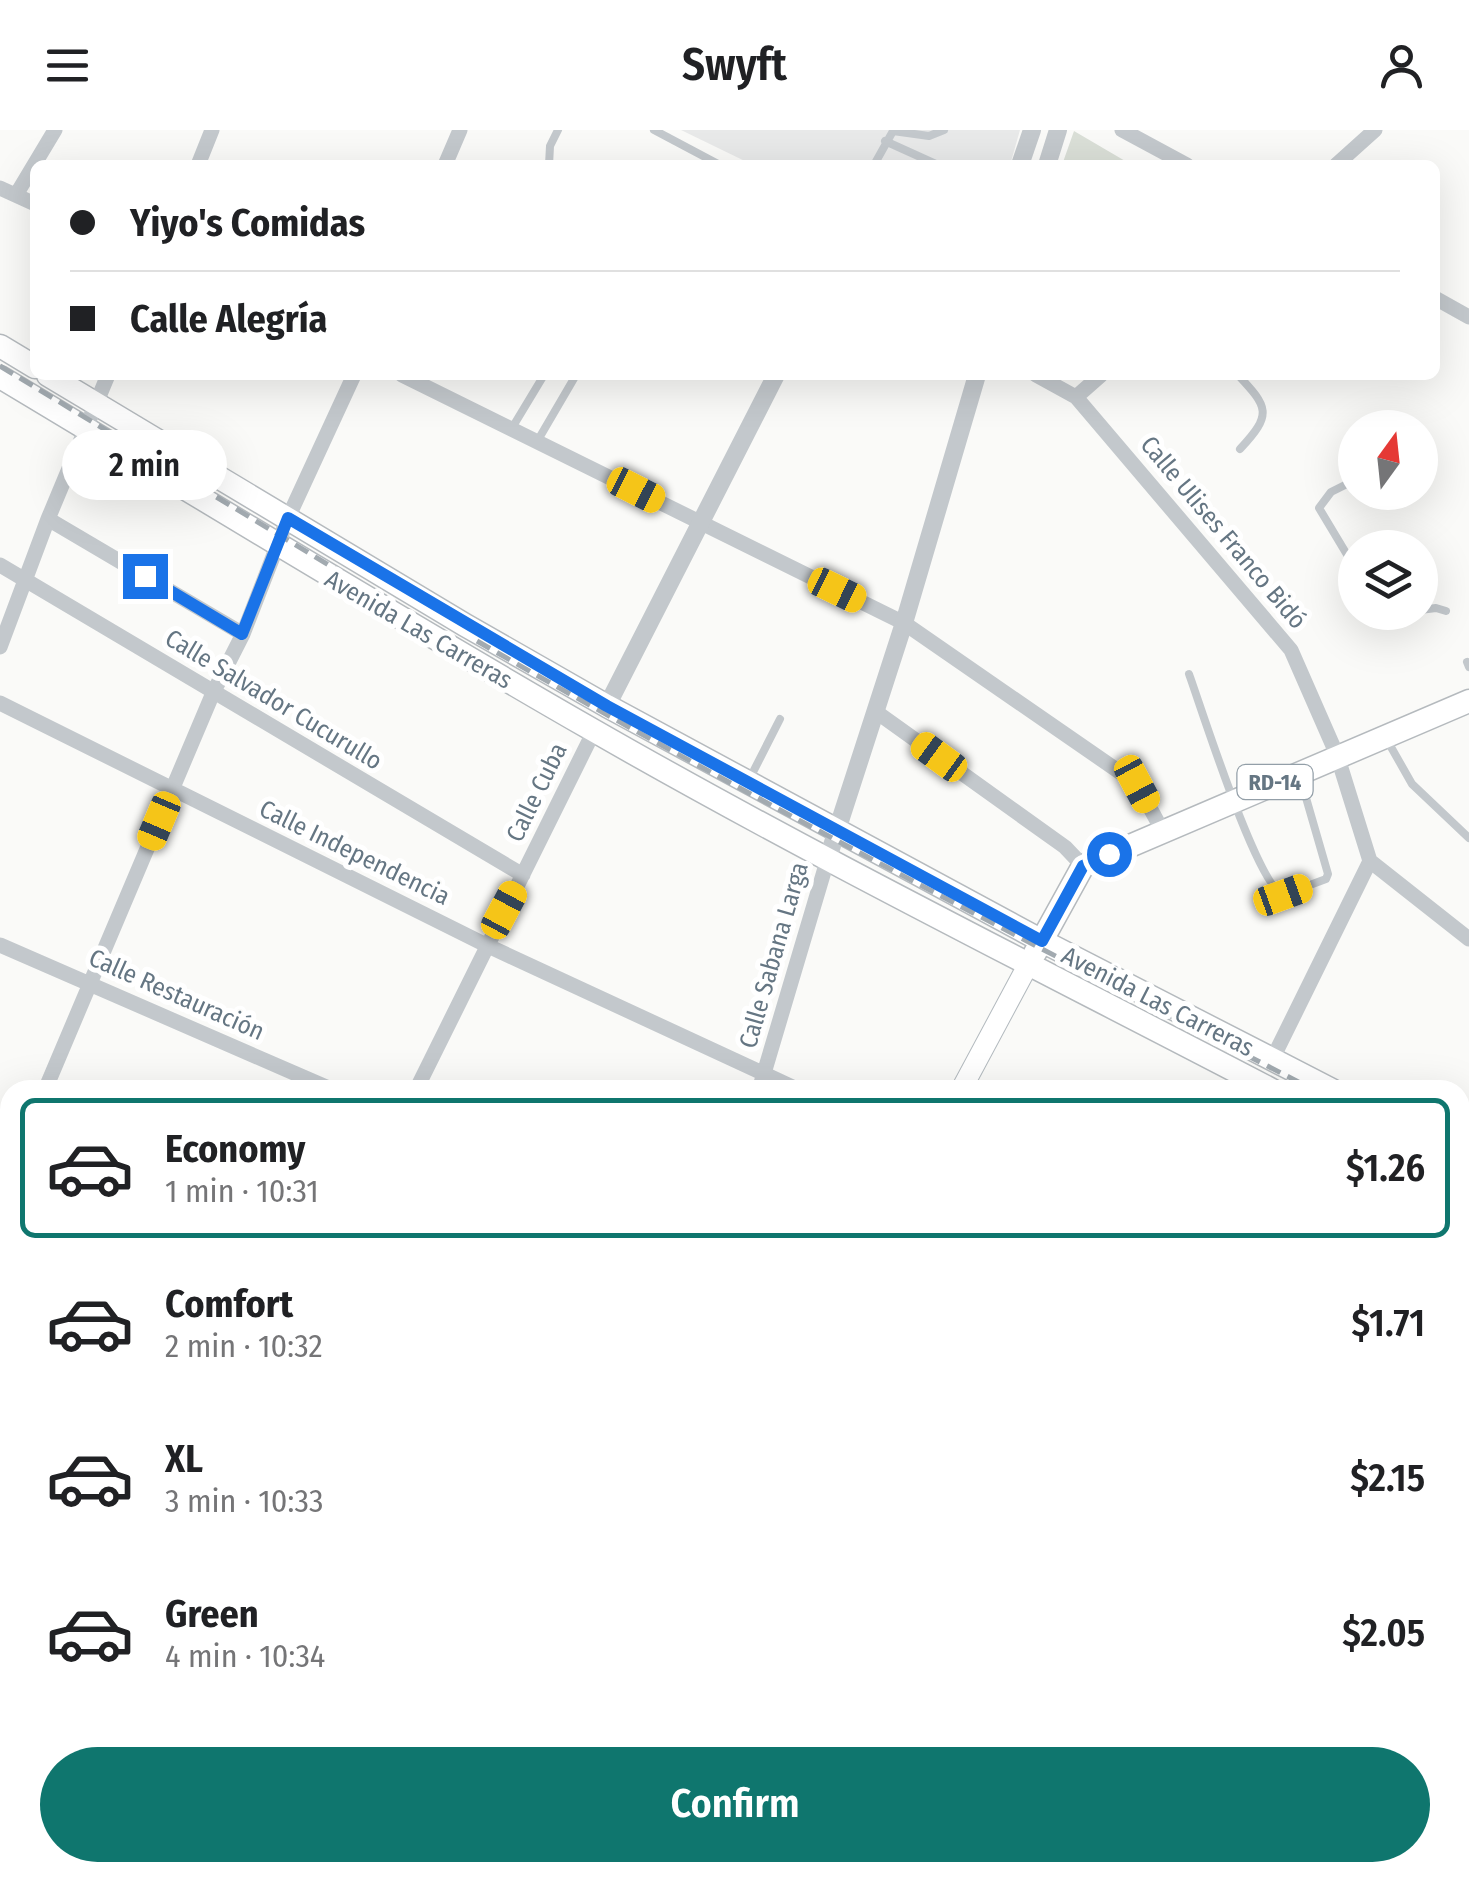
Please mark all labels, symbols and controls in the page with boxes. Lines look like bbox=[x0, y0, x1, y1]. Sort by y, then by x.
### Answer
icon: menu bbox=[40, 38, 95, 93]
text: Swyft bbox=[682, 38, 787, 92]
icon: person bbox=[1374, 38, 1429, 93]
text: Yiyo's Comidas bbox=[130, 200, 365, 246]
text: Calle Alegría bbox=[130, 296, 327, 342]
north arrow bbox=[1338, 410, 1438, 510]
map controls bbox=[1338, 410, 1438, 630]
street label: Calle Ulises Franco Bidó bbox=[1134, 430, 1313, 635]
callout: 2 min bbox=[62, 431, 228, 501]
text: 2 min bbox=[109, 446, 180, 484]
car bbox=[602, 463, 670, 517]
button: layers bbox=[1338, 530, 1438, 630]
route end bbox=[123, 554, 168, 599]
car bbox=[803, 563, 871, 617]
street label: Avenida Las Carreras bbox=[319, 564, 518, 696]
street label: Calle Salvador Cucurullo bbox=[160, 623, 387, 776]
car bbox=[906, 727, 972, 787]
street label: Calle Cuba bbox=[500, 738, 574, 847]
car bbox=[1110, 750, 1164, 818]
road number: RD-14 bbox=[1238, 765, 1312, 799]
car bbox=[133, 788, 185, 854]
street label: Calle Independencia bbox=[254, 794, 455, 912]
route start bbox=[1087, 832, 1132, 877]
street label: Calle Sabana Larga bbox=[733, 859, 815, 1052]
car bbox=[1250, 871, 1316, 919]
car bbox=[477, 876, 531, 944]
street label: Avenida Las Carreras bbox=[1056, 941, 1259, 1063]
street label: Calle Restauración bbox=[84, 943, 269, 1047]
icon: car bbox=[45, 1123, 135, 1213]
text: Economy bbox=[165, 1126, 305, 1172]
text: $1.26 bbox=[1346, 1145, 1425, 1191]
text: 1 min · 10:31 bbox=[165, 1172, 319, 1210]
icon: car bbox=[45, 1278, 135, 1368]
text: Comfort bbox=[165, 1281, 293, 1327]
text: $1.71 bbox=[1352, 1300, 1425, 1346]
text: 2 min · 10:32 bbox=[165, 1327, 323, 1365]
icon: car bbox=[45, 1433, 135, 1523]
text: XL bbox=[165, 1436, 203, 1482]
text: $2.15 bbox=[1350, 1455, 1425, 1501]
text: 3 min · 10:33 bbox=[165, 1482, 323, 1520]
icon: car bbox=[45, 1588, 135, 1678]
text: Green bbox=[165, 1591, 259, 1637]
text: $2.05 bbox=[1342, 1610, 1425, 1656]
text: 4 min · 10:34 bbox=[165, 1637, 325, 1675]
button: Confirm bbox=[40, 1747, 1430, 1862]

